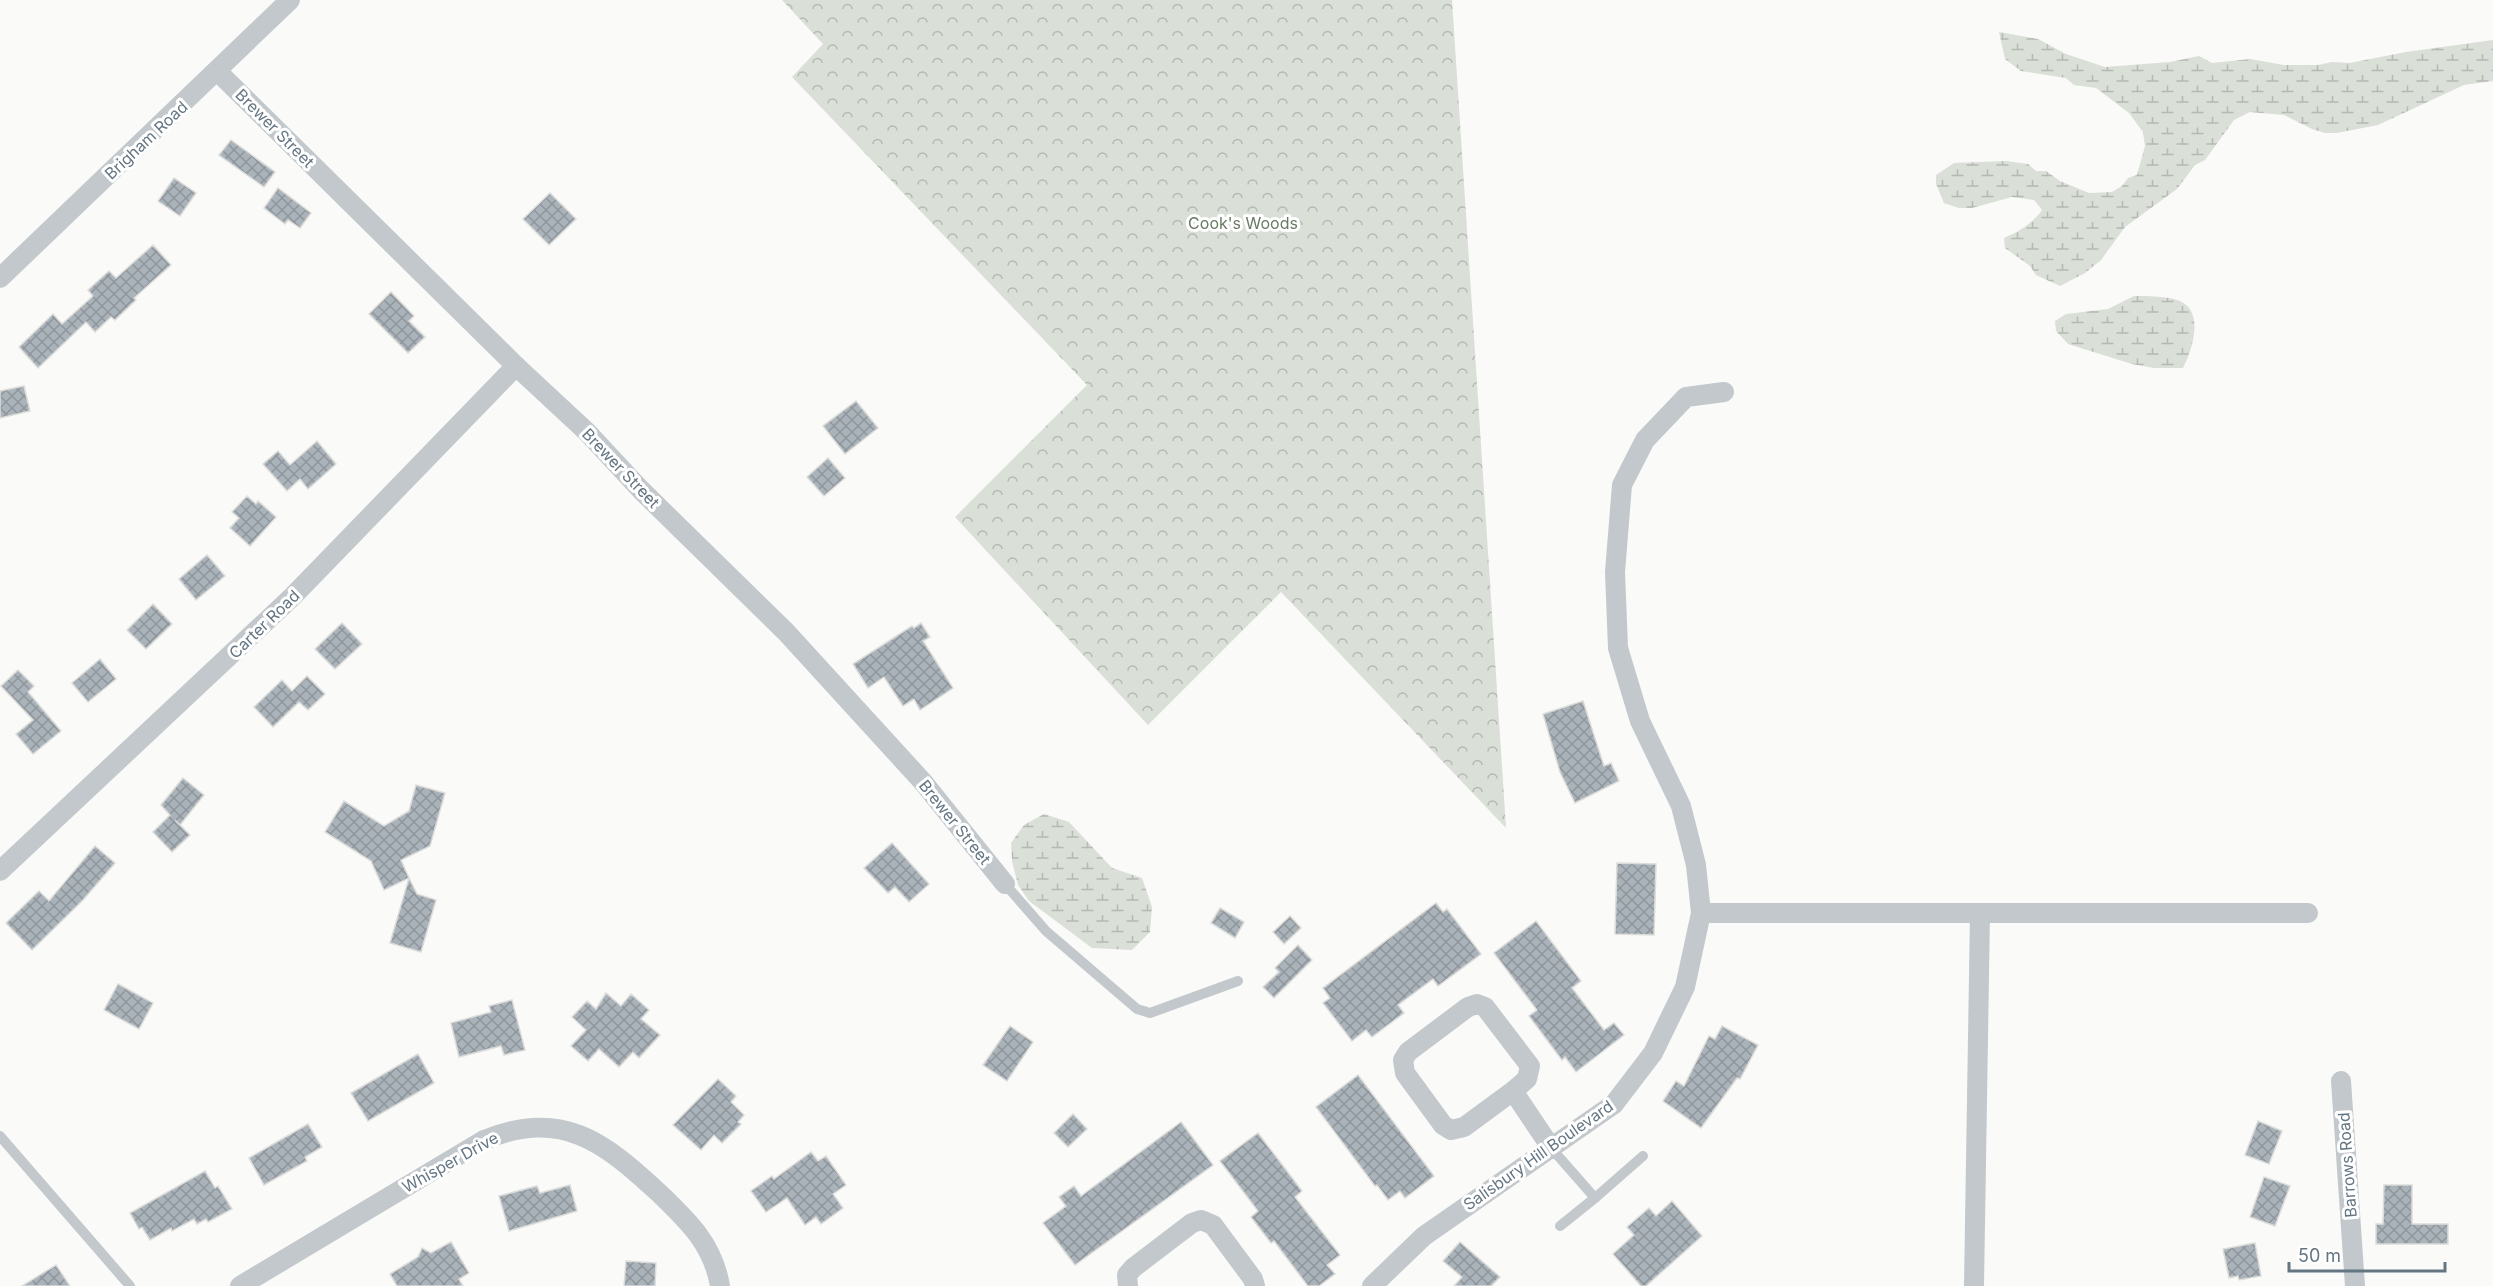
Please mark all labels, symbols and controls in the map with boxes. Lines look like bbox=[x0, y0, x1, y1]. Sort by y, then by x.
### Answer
street label: Brewer Street bbox=[231, 84, 319, 172]
street label: Brigham Road bbox=[100, 97, 192, 183]
park label: Cook's Woods bbox=[1188, 213, 1298, 233]
street label: Brewer Street bbox=[578, 424, 664, 512]
street label: Carter Road bbox=[225, 585, 303, 663]
street label: Brewer Street bbox=[915, 776, 995, 868]
street label: Salisbury Hill Boulevard bbox=[1459, 1096, 1617, 1214]
street label: Barrows Road bbox=[2333, 1112, 2361, 1218]
street label: Whisper Drive bbox=[398, 1127, 502, 1197]
scale bar bbox=[2289, 1235, 2445, 1273]
text: 50 m bbox=[2298, 1245, 2341, 1266]

